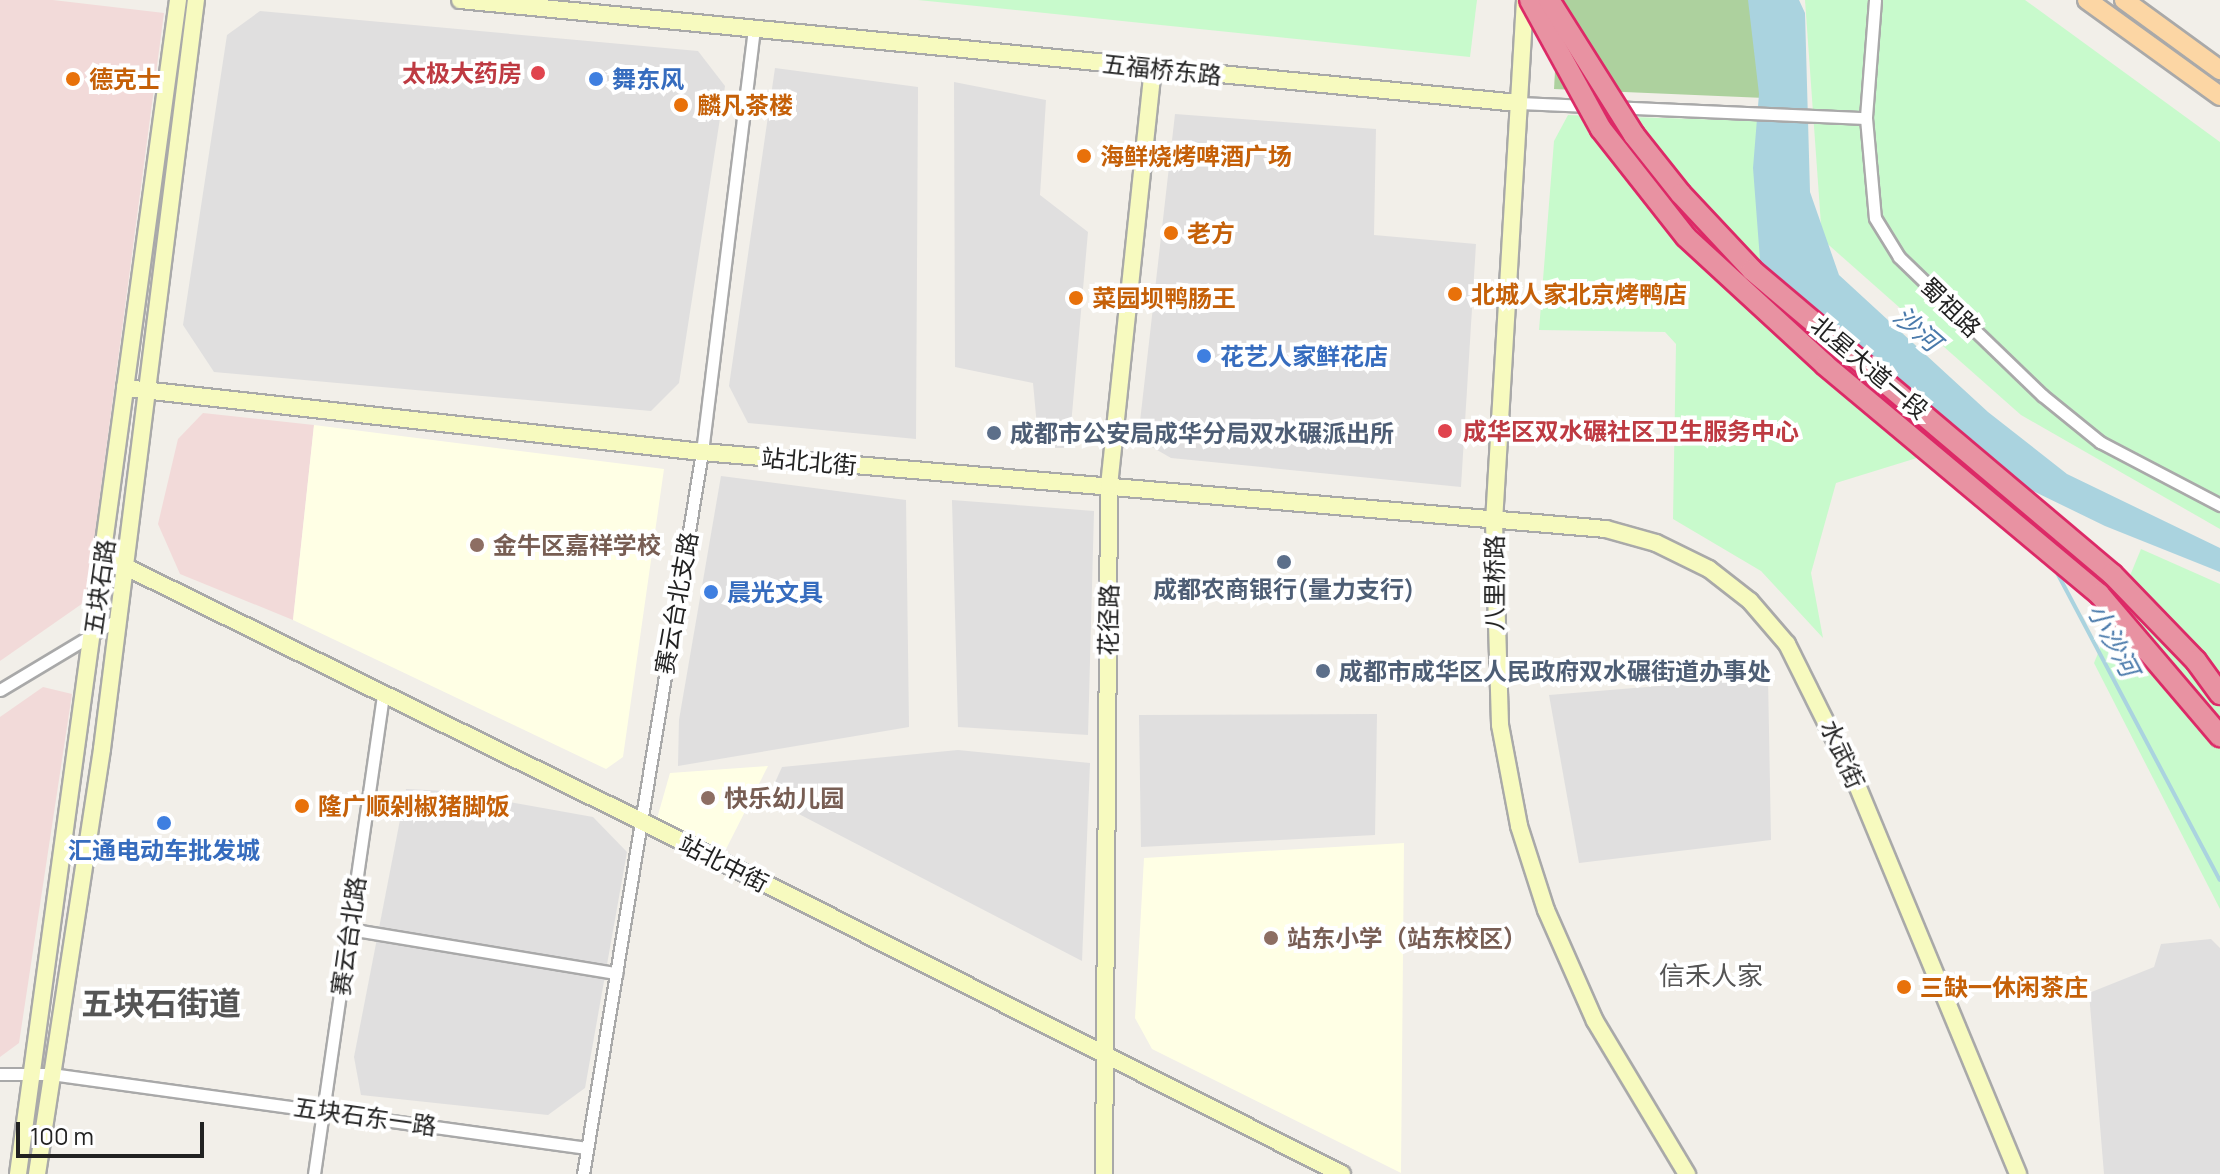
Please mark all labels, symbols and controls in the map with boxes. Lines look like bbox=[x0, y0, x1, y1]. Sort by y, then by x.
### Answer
street label: 五福桥东路 bbox=[1101, 48, 1223, 90]
place label: 太极大药房 bbox=[402, 59, 522, 87]
marker: 太极大药房 bbox=[529, 64, 547, 82]
place label: 德克士 bbox=[89, 65, 161, 93]
place label: 舞东风 bbox=[612, 65, 684, 93]
marker: 德克士 bbox=[64, 70, 82, 88]
marker: 舞东风 bbox=[587, 70, 605, 88]
place label: 麟凡茶楼 bbox=[697, 91, 793, 119]
marker: 麟凡茶楼 bbox=[672, 96, 690, 114]
place label: 海鲜烧烤啤酒广场 bbox=[1100, 142, 1292, 170]
marker: 海鲜烧烤啤酒广场 bbox=[1075, 147, 1093, 165]
place label: 老方 bbox=[1187, 219, 1235, 247]
marker: 老方 bbox=[1162, 224, 1180, 242]
street label: 蜀祖路 bbox=[1915, 272, 1987, 342]
place label: 北城人家北京烤鸭店 bbox=[1471, 280, 1687, 308]
place label: 菜园坝鸭肠王 bbox=[1092, 284, 1236, 312]
marker: 北城人家北京烤鸭店 bbox=[1446, 285, 1464, 303]
marker: 菜园坝鸭肠王 bbox=[1067, 289, 1085, 307]
water label: 沙河 bbox=[1887, 300, 1947, 358]
street label: 北星大道一段 bbox=[1806, 310, 1934, 424]
place label: 花艺人家鲜花店 bbox=[1220, 342, 1388, 370]
marker: 花艺人家鲜花店 bbox=[1195, 347, 1213, 365]
place label: 成华区双水碾社区卫生服务中心 bbox=[1463, 417, 1799, 445]
place label: 成都市公安局成华分局双水碾派出所 bbox=[1010, 419, 1394, 447]
marker: 成华区双水碾社区卫生服务中心 bbox=[1434, 420, 1456, 442]
marker: 成都市公安局成华分局双水碾派出所 bbox=[985, 424, 1003, 442]
street label: 站北北街 bbox=[760, 442, 858, 480]
street label: 赛云台北支路 bbox=[649, 530, 703, 676]
place label: 金牛区嘉祥学校 bbox=[493, 531, 661, 559]
street label: 八里桥路 bbox=[1480, 535, 1508, 631]
marker: 金牛区嘉祥学校 bbox=[468, 536, 486, 554]
street label: 五块石路 bbox=[78, 537, 120, 637]
marker: 成都农商银行(量力支行) bbox=[1275, 553, 1293, 571]
place label: 成都农商银行(量力支行) bbox=[1153, 575, 1415, 603]
place label: 晨光文具 bbox=[727, 578, 823, 606]
marker: 晨光文具 bbox=[702, 583, 720, 601]
street label: 花径路 bbox=[1093, 584, 1123, 656]
water label: 小沙河 bbox=[2081, 598, 2145, 682]
place label: 成都市成华区人民政府双水碾街道办事处 bbox=[1339, 657, 1771, 685]
marker: 成都市成华区人民政府双水碾街道办事处 bbox=[1314, 662, 1332, 680]
street label: 水武街 bbox=[1815, 715, 1871, 793]
place label: 快乐幼儿园 bbox=[724, 784, 844, 812]
marker: 快乐幼儿园 bbox=[699, 789, 717, 807]
place label: 隆广顺剁椒猪脚饭 bbox=[318, 792, 510, 820]
marker: 隆广顺剁椒猪脚饭 bbox=[293, 797, 311, 815]
marker: 汇通电动车批发城 bbox=[155, 814, 173, 832]
street label: 站北中街 bbox=[675, 828, 773, 898]
place label: 汇通电动车批发城 bbox=[68, 836, 260, 864]
street label: 赛云台北路 bbox=[325, 875, 371, 997]
place label: 站东小学（站东校区） bbox=[1287, 924, 1527, 952]
marker: 站东小学（站东校区） bbox=[1262, 929, 1280, 947]
district label: 信禾人家 bbox=[1659, 960, 1763, 992]
place label: 三缺一休闲茶庄 bbox=[1920, 973, 2088, 1001]
marker: 三缺一休闲茶庄 bbox=[1895, 978, 1913, 996]
district label: 五块石街道 bbox=[81, 984, 241, 1022]
street label: 五块石东一路 bbox=[292, 1092, 438, 1140]
scale bar bbox=[20, 1106, 208, 1156]
text: 100 m bbox=[30, 1119, 94, 1152]

